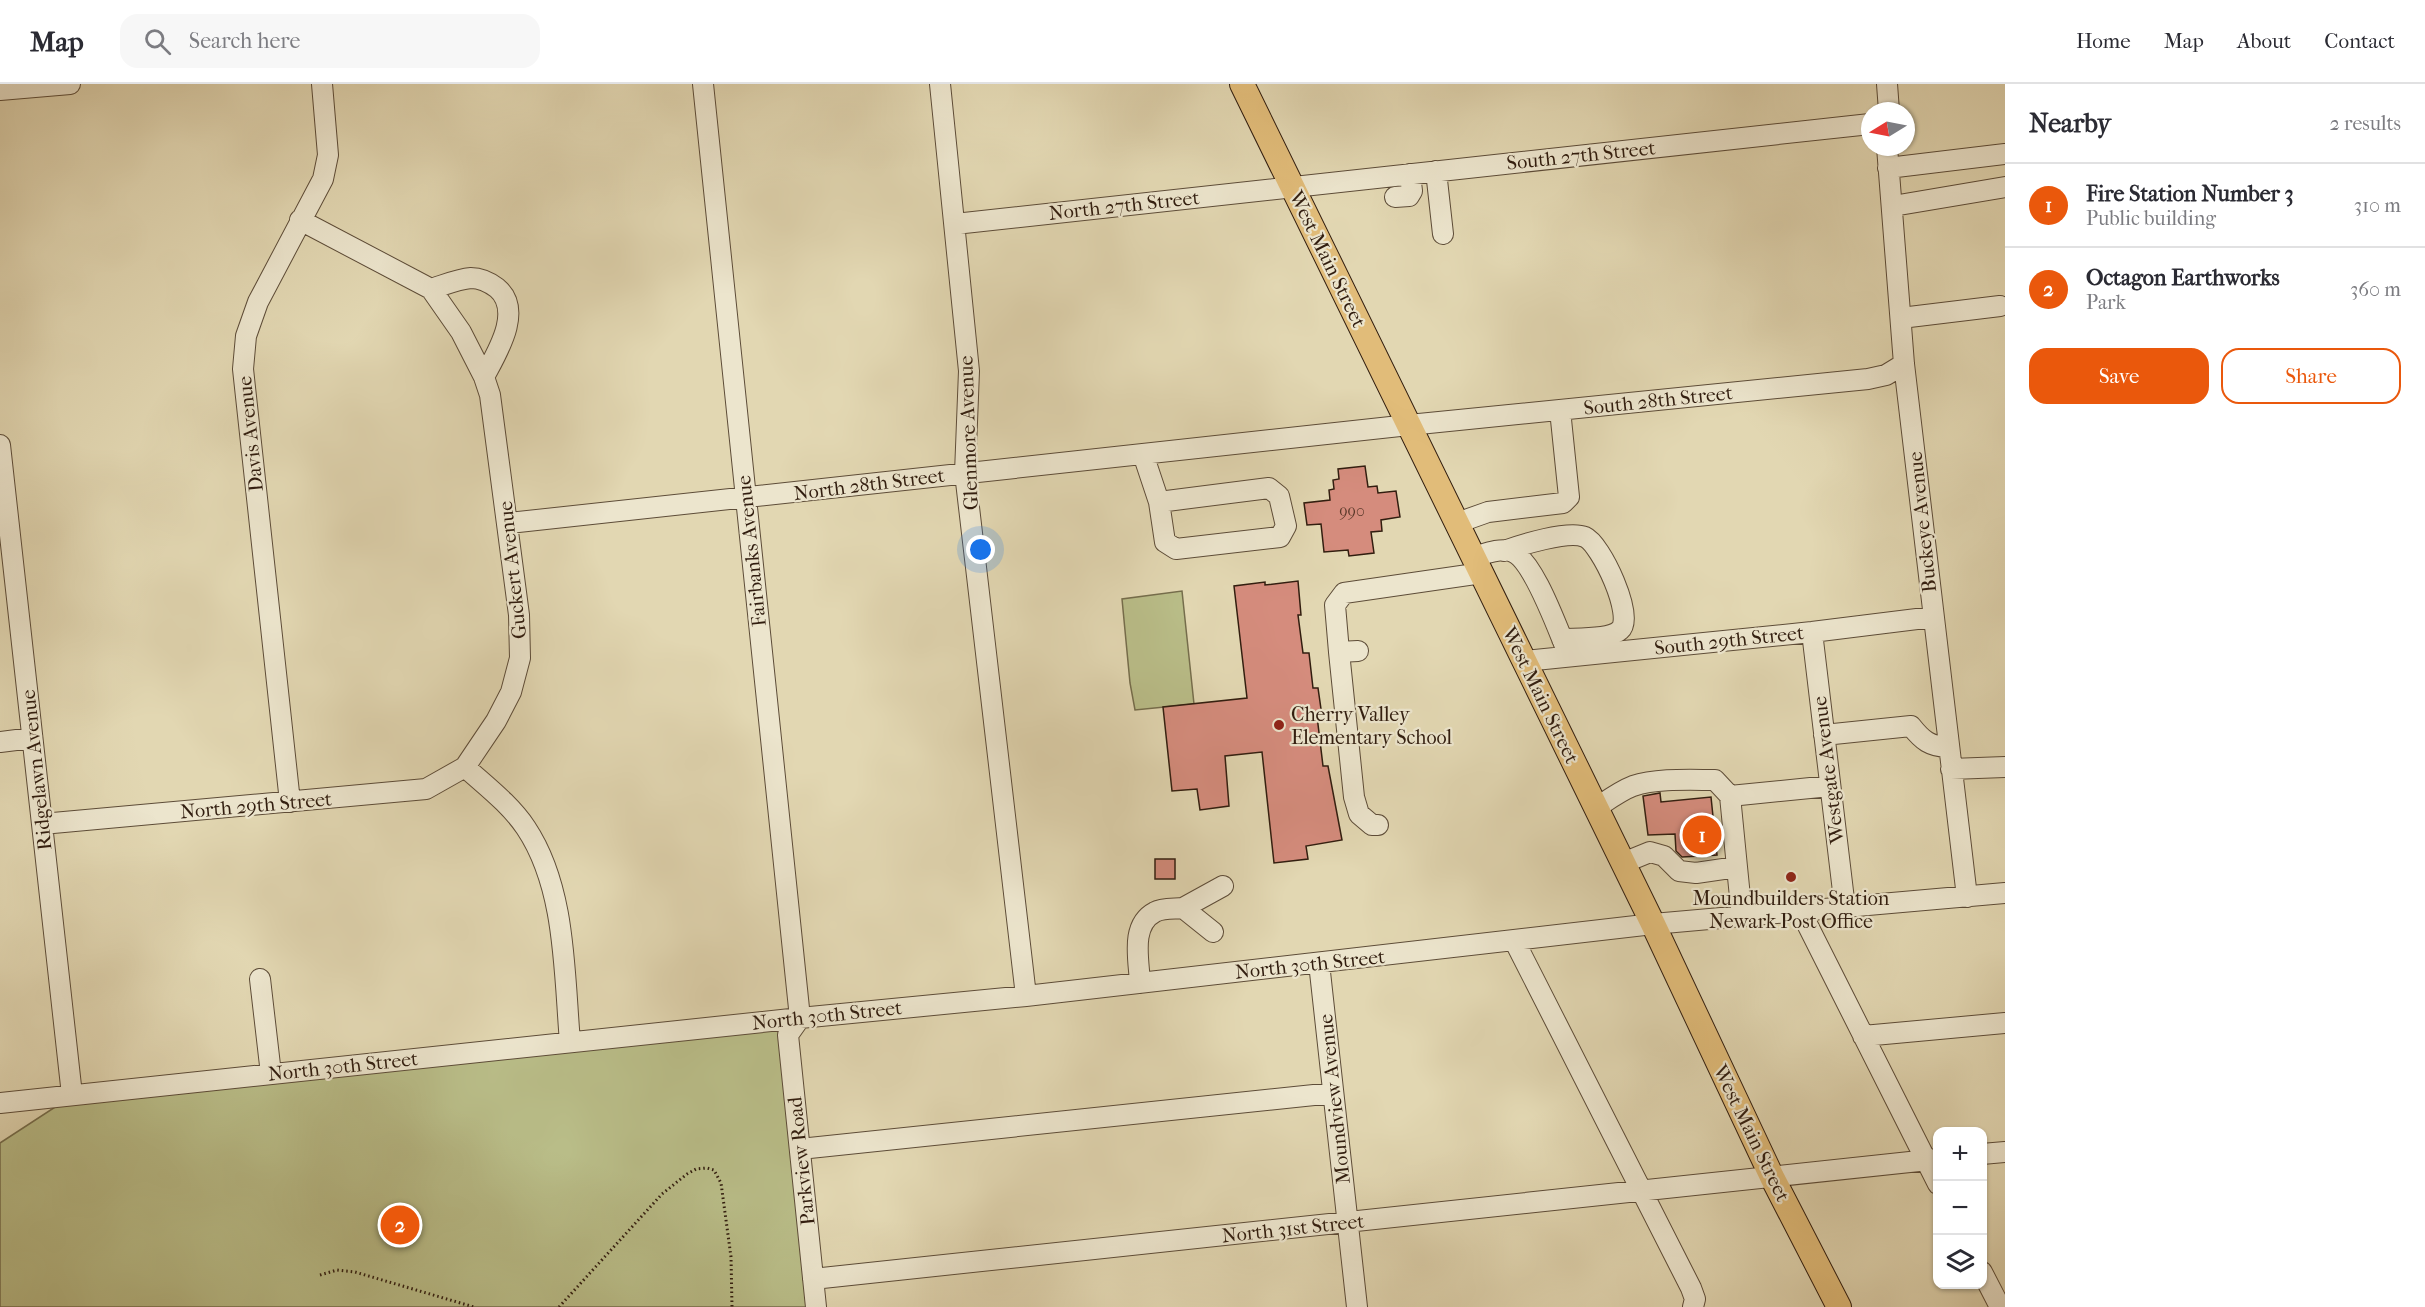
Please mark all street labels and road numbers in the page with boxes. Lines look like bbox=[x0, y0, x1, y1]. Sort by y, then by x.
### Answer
street label: South 27th Street bbox=[1505, 136, 1657, 175]
street label: North 27th Street bbox=[1048, 186, 1201, 225]
street label: West Main Street bbox=[1284, 186, 1371, 331]
street label: Glenmore Avenue bbox=[954, 355, 983, 511]
street label: Davis Avenue bbox=[233, 375, 268, 493]
street label: South 28th Street bbox=[1582, 381, 1734, 420]
street label: Buckeye Avenue bbox=[1904, 450, 1941, 594]
street label: North 28th Street bbox=[792, 464, 946, 505]
street label: Fairbanks Avenue bbox=[732, 474, 771, 628]
street label: Guckert Avenue bbox=[494, 500, 531, 640]
street label: South 29th Street bbox=[1653, 621, 1805, 660]
street label: West Main Street bbox=[1497, 622, 1584, 767]
street label: Ridgelawn Avenue bbox=[17, 688, 56, 851]
street label: Westgate Avenue bbox=[1808, 695, 1849, 846]
street label: North 29th Street bbox=[179, 787, 333, 824]
street label: North 30th Street bbox=[1234, 945, 1386, 984]
street label: North 30th Street bbox=[751, 996, 903, 1035]
street label: Moundview Avenue bbox=[1314, 1013, 1355, 1185]
street label: North 30th Street bbox=[267, 1047, 419, 1086]
street label: West Main Street bbox=[1708, 1060, 1795, 1205]
street label: Parkview Road bbox=[783, 1095, 820, 1226]
street label: North 31st Street bbox=[1221, 1210, 1365, 1247]

